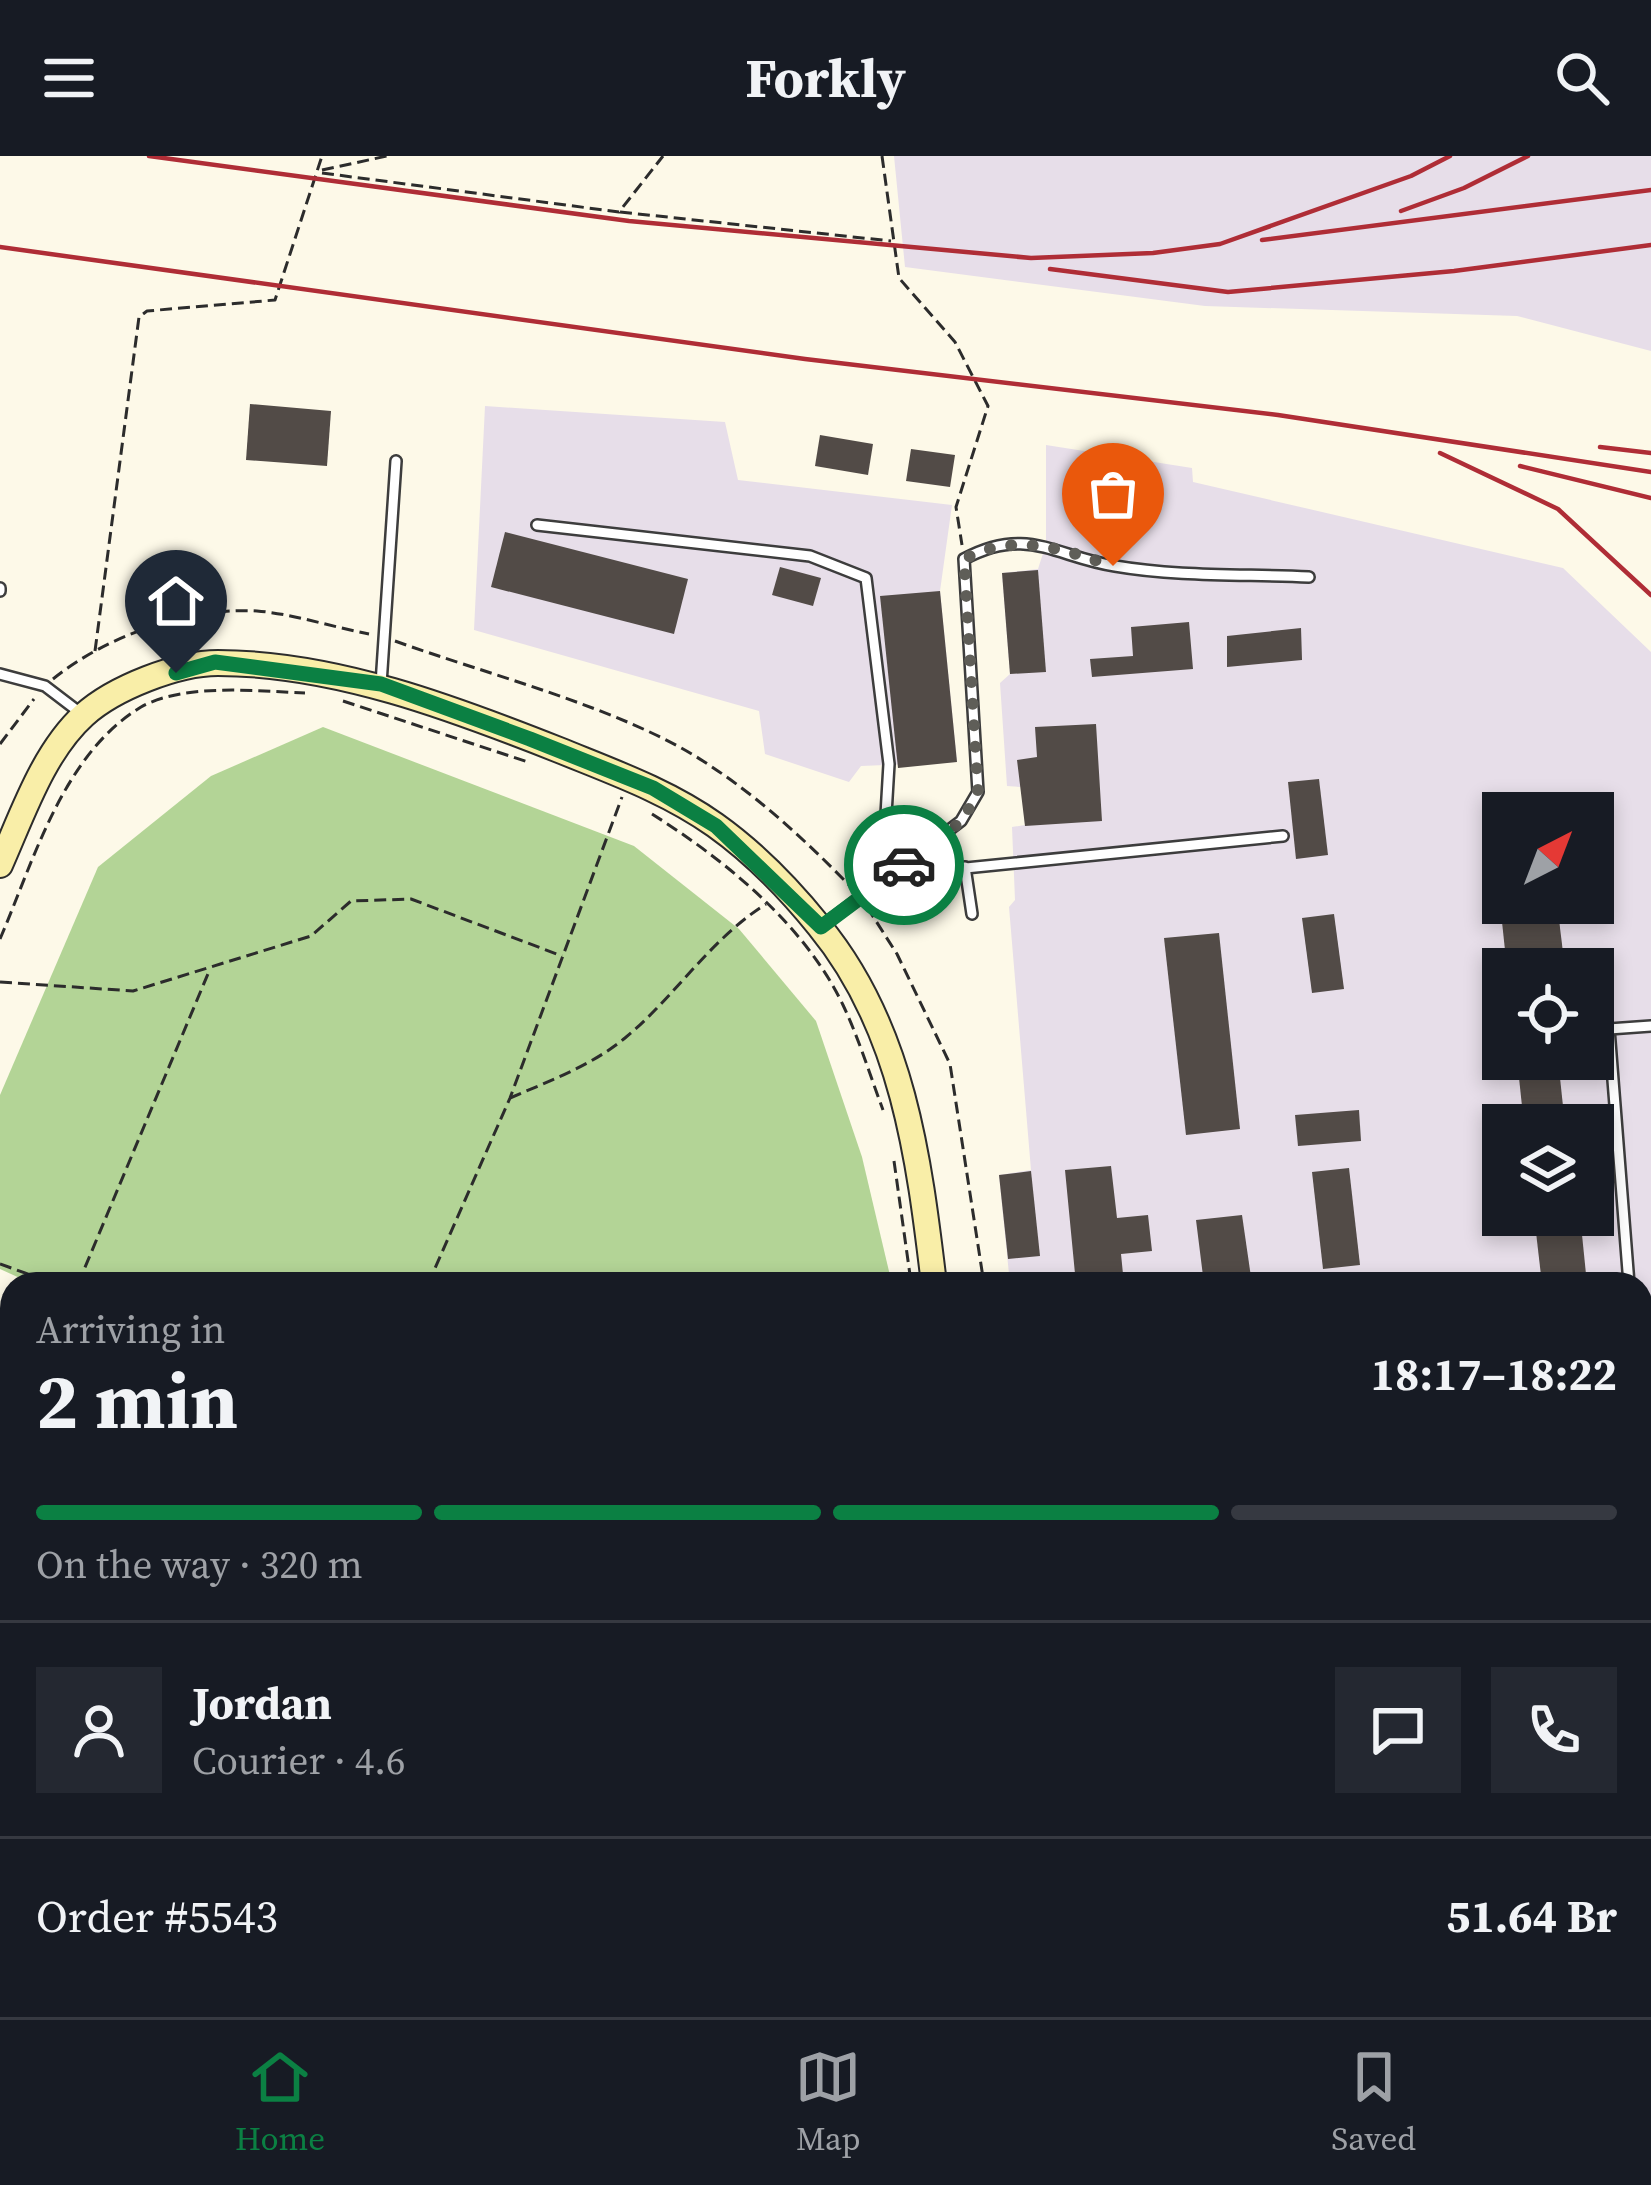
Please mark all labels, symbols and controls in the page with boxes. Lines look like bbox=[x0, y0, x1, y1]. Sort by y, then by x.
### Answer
text: Forkly bbox=[745, 41, 906, 115]
icon: menu bbox=[36, 45, 102, 111]
icon: search bbox=[1549, 45, 1615, 111]
pin bbox=[1062, 443, 1164, 566]
icon: bag bbox=[1080, 461, 1146, 527]
pin bbox=[125, 550, 227, 673]
icon: home bbox=[143, 568, 209, 634]
north arrow bbox=[1482, 792, 1614, 924]
map controls bbox=[1482, 792, 1614, 1236]
courier bbox=[844, 805, 964, 925]
icon: car bbox=[871, 832, 937, 898]
button: locate bbox=[1482, 948, 1614, 1080]
button: layers bbox=[1482, 1104, 1614, 1236]
text: Arriving in bbox=[36, 1303, 225, 1356]
text: 18:17–18:22 bbox=[1371, 1343, 1617, 1405]
text: 2 min bbox=[36, 1347, 238, 1454]
text: On the way · 320 m bbox=[36, 1538, 363, 1591]
button: person bbox=[36, 1667, 162, 1793]
button: chat bbox=[1335, 1667, 1461, 1793]
button: phone bbox=[1491, 1667, 1617, 1793]
text: Jordan bbox=[192, 1672, 332, 1734]
text: Courier · 4.6 bbox=[192, 1734, 405, 1787]
text: Order #5543 bbox=[36, 1885, 278, 1947]
text: 51.64 Br bbox=[1446, 1885, 1617, 1947]
tab: Home bbox=[235, 2044, 325, 2161]
tab: Map bbox=[795, 2044, 861, 2161]
tab: Saved bbox=[1331, 2044, 1416, 2161]

